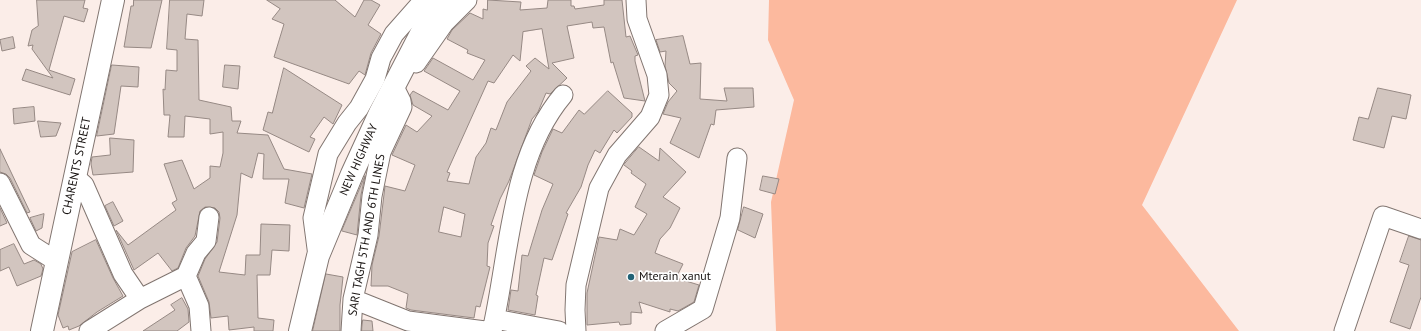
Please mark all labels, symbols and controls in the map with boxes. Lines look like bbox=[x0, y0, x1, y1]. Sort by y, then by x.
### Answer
street label: CHARENTS STREET bbox=[60, 116, 94, 216]
street label: NEW HIGHWAY bbox=[337, 122, 381, 198]
street label: SARI TAGH 5TH AND 6TH LINES bbox=[346, 153, 388, 317]
place label: Mterain xanut bbox=[639, 270, 711, 284]
marker: Mterain xanut bbox=[626, 272, 636, 282]

